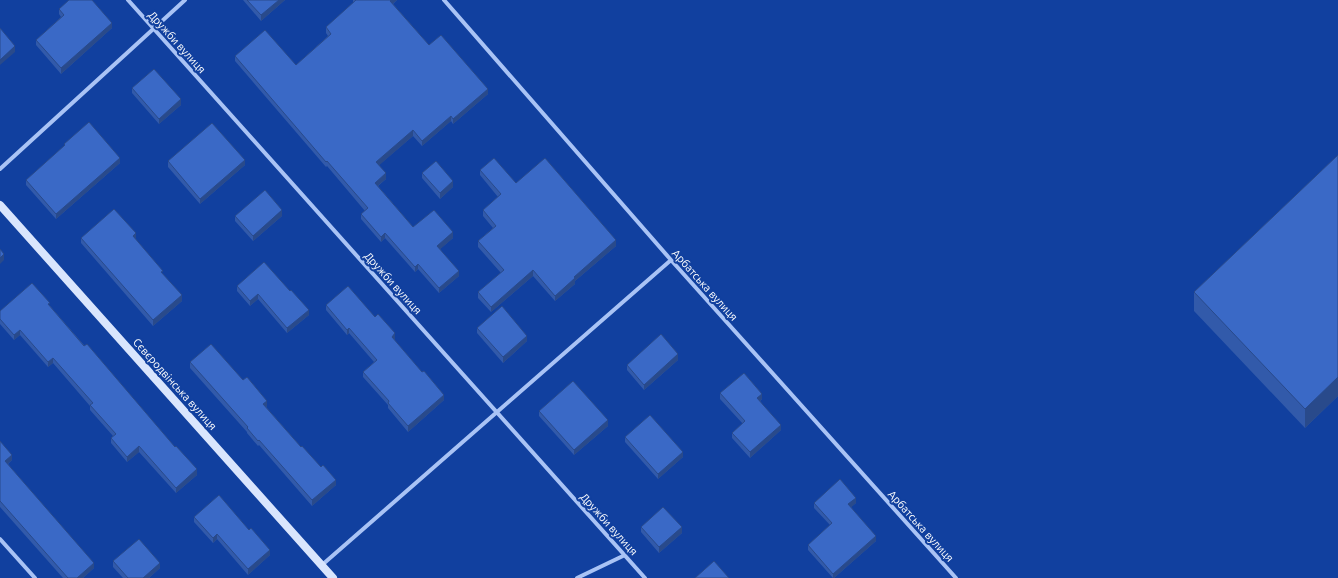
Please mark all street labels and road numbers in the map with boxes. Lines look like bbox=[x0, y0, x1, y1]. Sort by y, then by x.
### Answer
street label: Дружби вулиця bbox=[146, 8, 208, 76]
street label: Арбатська вулиця bbox=[670, 247, 740, 323]
street label: Дружби вулиця bbox=[362, 249, 424, 317]
street label: Сєвєродвінська вулиця bbox=[131, 336, 219, 432]
street label: Арбатська вулиця bbox=[886, 488, 956, 564]
street label: Дружби вулиця bbox=[578, 490, 640, 558]

